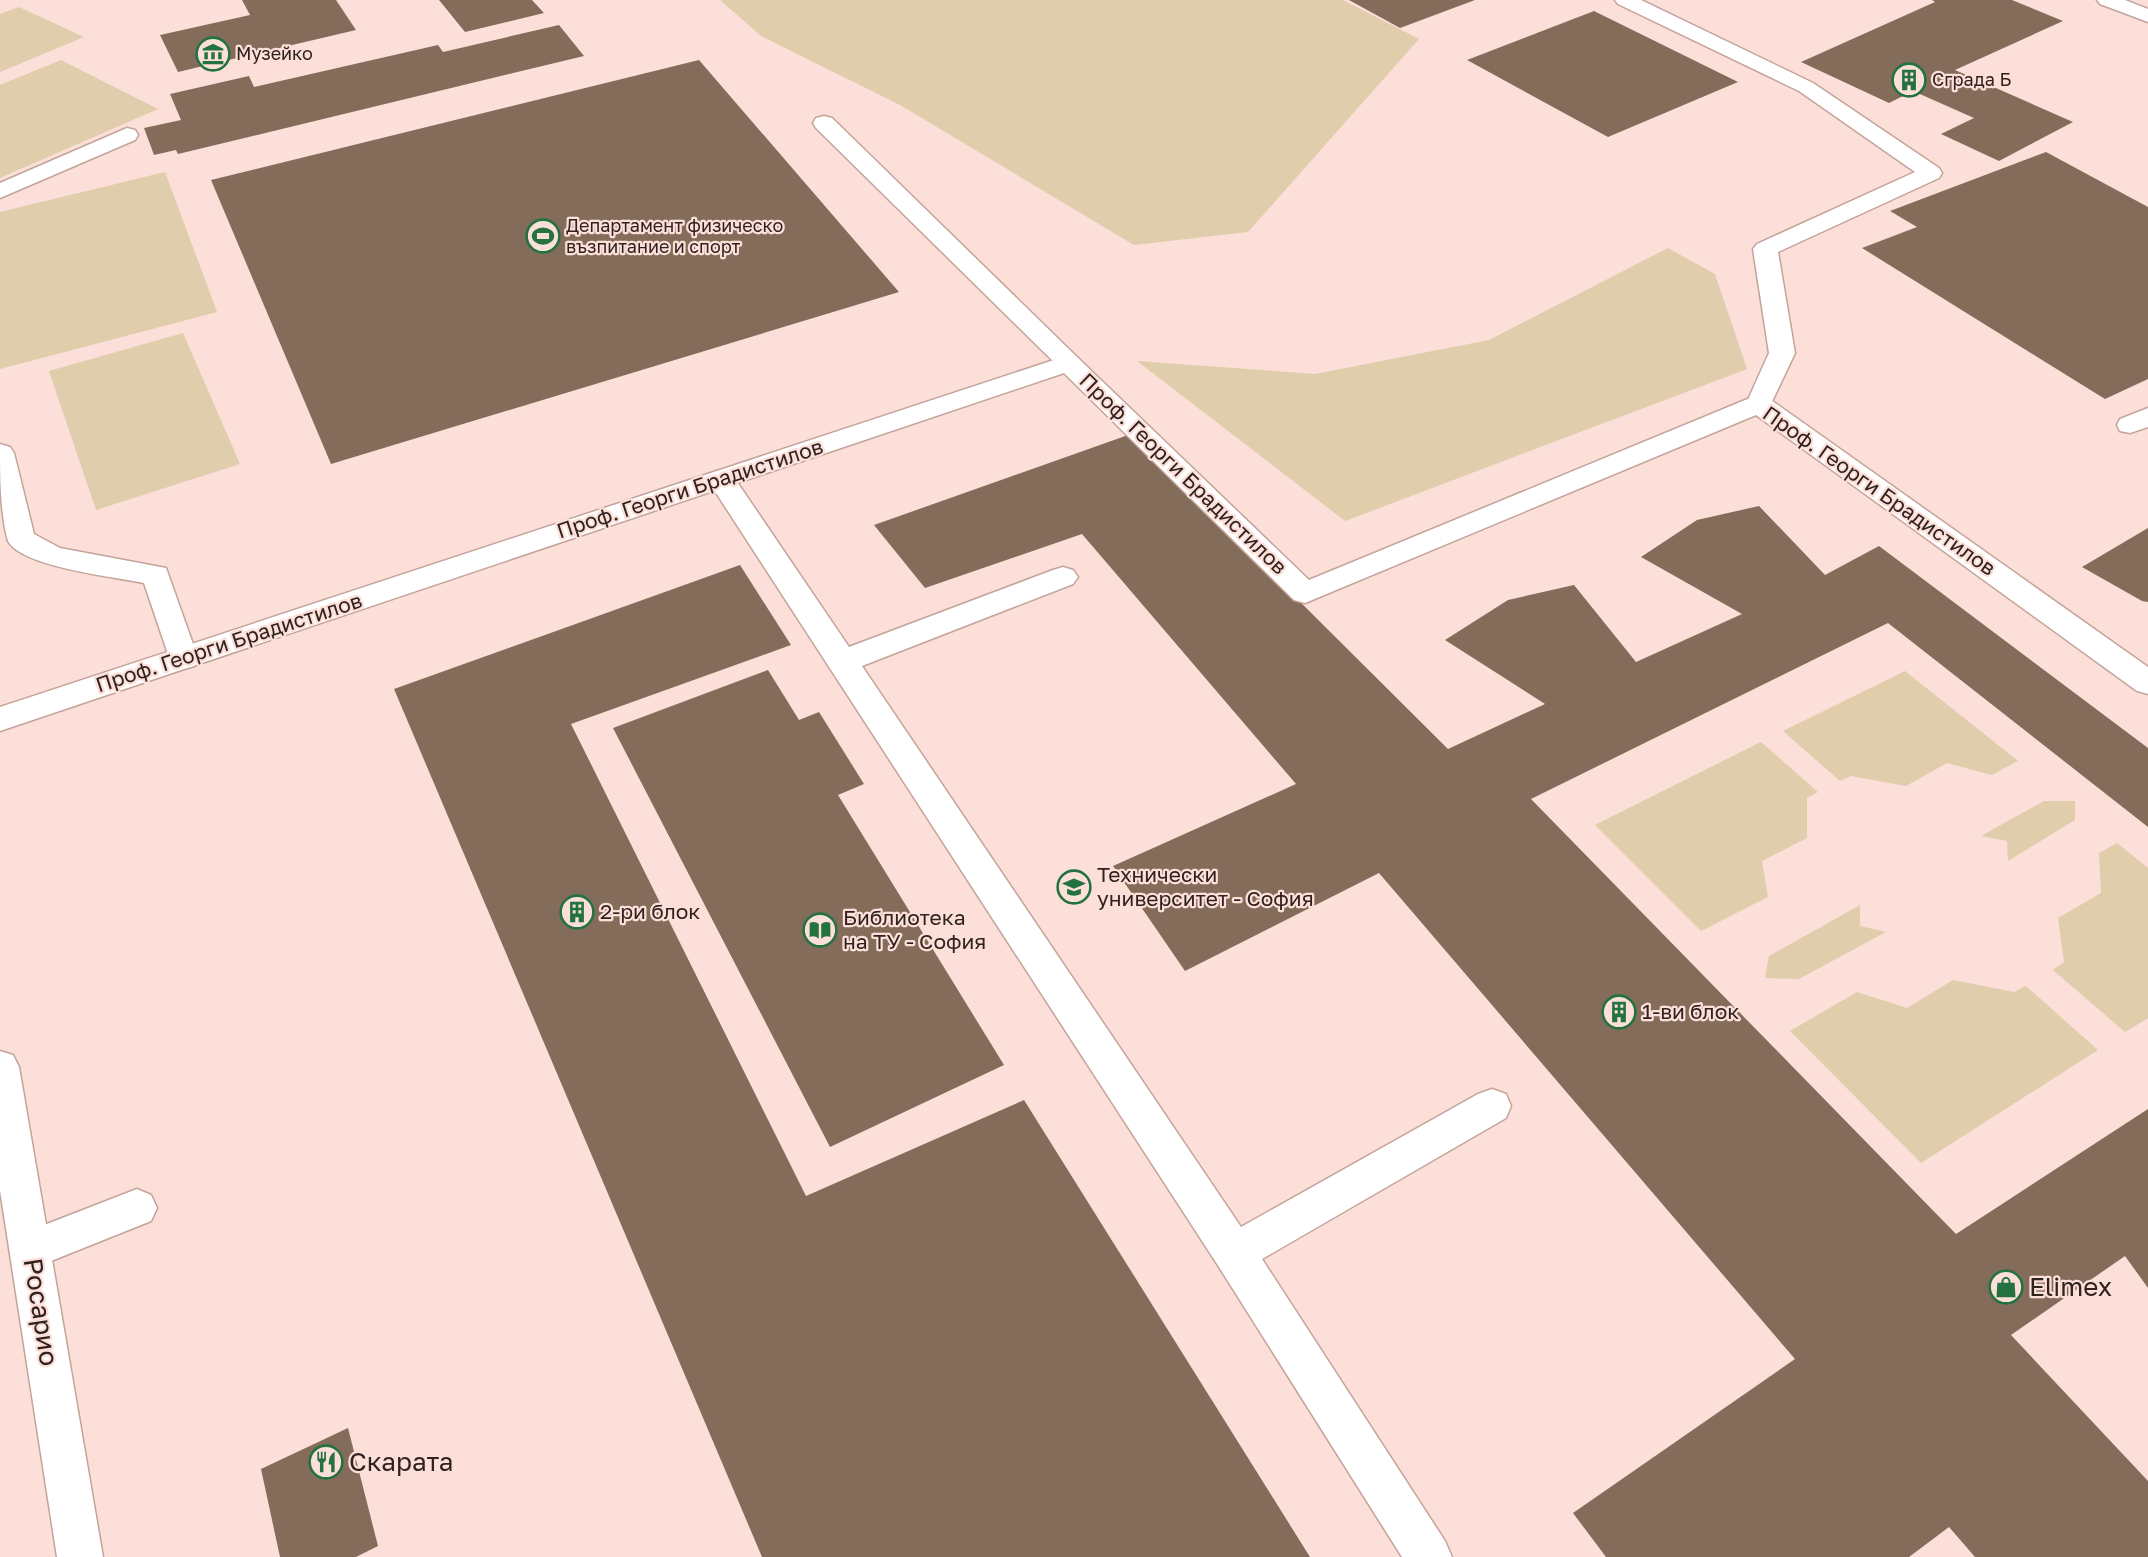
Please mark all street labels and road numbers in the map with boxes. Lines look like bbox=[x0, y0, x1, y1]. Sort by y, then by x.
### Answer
street label: Проф. Георги Брадистилов bbox=[1075, 367, 1293, 579]
street label: Проф. Георги Брадистилов bbox=[1758, 400, 2001, 581]
street label: Проф. Георги Брадистилов bbox=[553, 433, 826, 543]
street label: Проф. Георги Брадистилов bbox=[92, 587, 365, 697]
street label: Росарио bbox=[18, 1256, 65, 1368]

